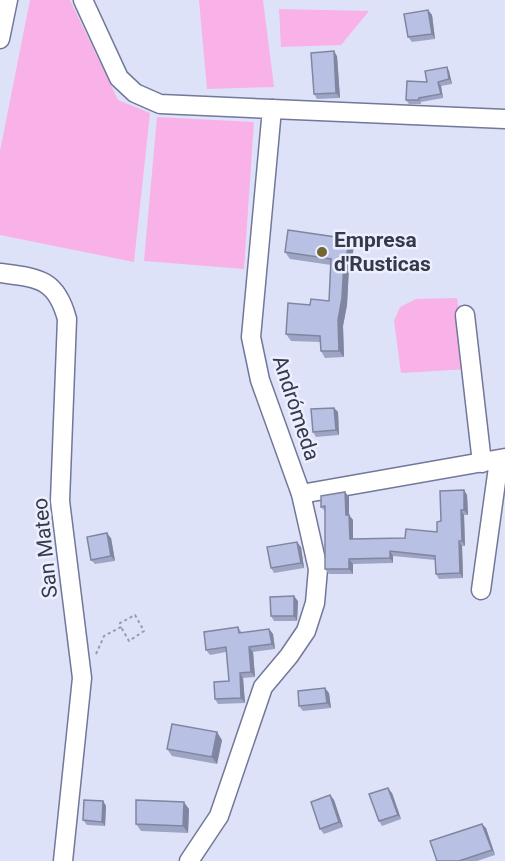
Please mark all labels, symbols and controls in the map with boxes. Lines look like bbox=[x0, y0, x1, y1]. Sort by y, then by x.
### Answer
place label: Empresa d'Rusticas bbox=[334, 228, 431, 276]
marker: Empresa d'Rusticas bbox=[315, 245, 329, 259]
street label: Andrómeda bbox=[268, 353, 324, 463]
street label: San Mateo bbox=[28, 497, 62, 599]

